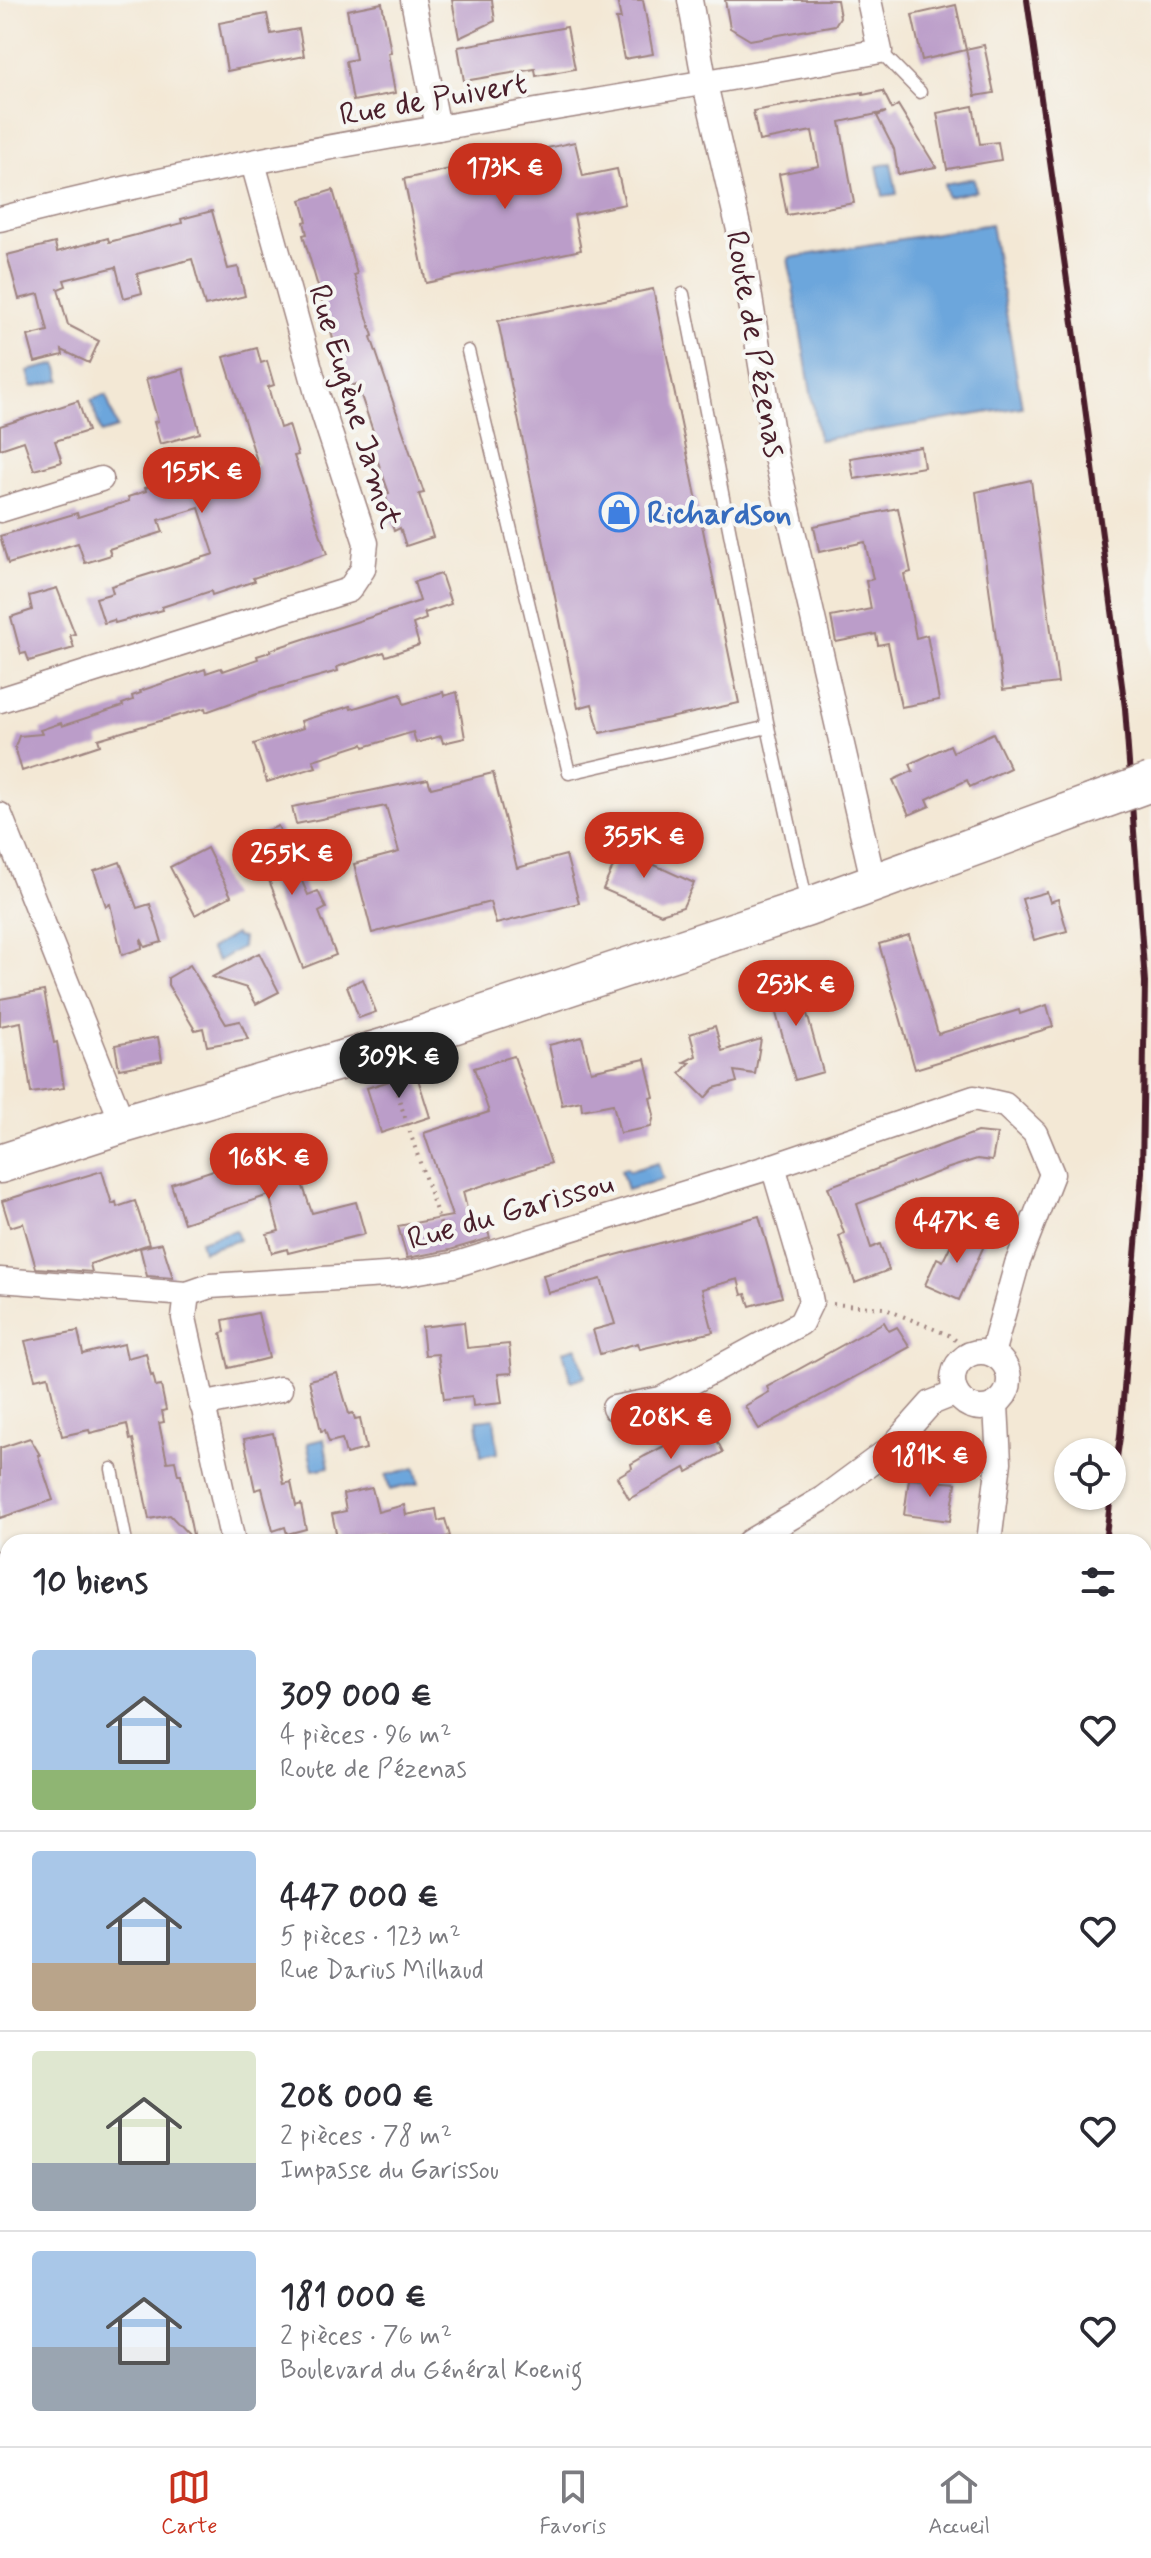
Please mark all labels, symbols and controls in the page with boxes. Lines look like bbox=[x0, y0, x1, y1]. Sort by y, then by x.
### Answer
street label: Rue de Puivert bbox=[336, 63, 530, 137]
pin: 173K € bbox=[440, 143, 570, 211]
text: 173K € bbox=[466, 152, 544, 186]
street label: Route de Pézenas bbox=[714, 228, 796, 461]
street label: Rue Eugène Jamot bbox=[297, 280, 411, 534]
pin: 155K € bbox=[137, 447, 267, 515]
text: 155K € bbox=[161, 456, 243, 490]
shop icon: Richardson bbox=[598, 491, 640, 533]
place label: Richardson bbox=[647, 493, 792, 535]
pin: 355K € bbox=[579, 812, 709, 880]
text: 355K € bbox=[603, 821, 685, 855]
pin: 255K € bbox=[227, 829, 357, 897]
text: 255K € bbox=[250, 838, 334, 872]
pin: 253K € bbox=[731, 960, 861, 1028]
text: 253K € bbox=[756, 969, 836, 1003]
pin: 309K € bbox=[334, 1032, 464, 1100]
text: 309K € bbox=[358, 1041, 440, 1075]
pin: 168K € bbox=[204, 1133, 334, 1201]
text: 168K € bbox=[228, 1142, 310, 1176]
street label: Rue du Garissou bbox=[403, 1162, 618, 1261]
pin: 447K € bbox=[892, 1197, 1022, 1265]
text: 447K € bbox=[913, 1206, 1001, 1240]
pin: 208K € bbox=[606, 1393, 736, 1461]
text: 208K € bbox=[629, 1402, 713, 1436]
pin: 181K € bbox=[865, 1431, 995, 1499]
map controls bbox=[1054, 1438, 1126, 1510]
button: locate bbox=[1054, 1438, 1126, 1510]
text: 181K € bbox=[891, 1440, 969, 1474]
text: 10 biens bbox=[32, 1560, 148, 1605]
icon: filters bbox=[1076, 1560, 1120, 1604]
text: 309 000 € bbox=[280, 1674, 432, 1719]
icon: home bbox=[96, 1682, 192, 1778]
icon: heart bbox=[1076, 1708, 1120, 1752]
text: 4 pièces · 96 m² bbox=[280, 1719, 451, 1753]
text: Route de Pézenas bbox=[280, 1753, 467, 1787]
text: 447 000 € bbox=[280, 1875, 439, 1920]
icon: home bbox=[96, 1883, 192, 1979]
icon: heart bbox=[1076, 1909, 1120, 1953]
text: 5 pièces · 123 m² bbox=[280, 1920, 461, 1954]
text: Rue Darius Milhaud bbox=[280, 1954, 484, 1988]
text: 208 000 € bbox=[280, 2075, 434, 2120]
icon: home bbox=[96, 2083, 192, 2179]
icon: heart bbox=[1076, 2109, 1120, 2153]
text: 2 pièces · 78 m² bbox=[280, 2120, 452, 2154]
text: Impasse du Garissou bbox=[280, 2154, 499, 2188]
text: 181 000 € bbox=[280, 2275, 427, 2320]
icon: home bbox=[96, 2283, 192, 2379]
icon: heart bbox=[1076, 2309, 1120, 2353]
text: 2 pièces · 76 m² bbox=[280, 2320, 452, 2354]
text: Boulevard du Général Koenig bbox=[280, 2354, 583, 2388]
tab: Carte bbox=[161, 2465, 217, 2541]
tab: Favoris bbox=[539, 2465, 606, 2541]
tab: Accueil bbox=[928, 2465, 990, 2541]

